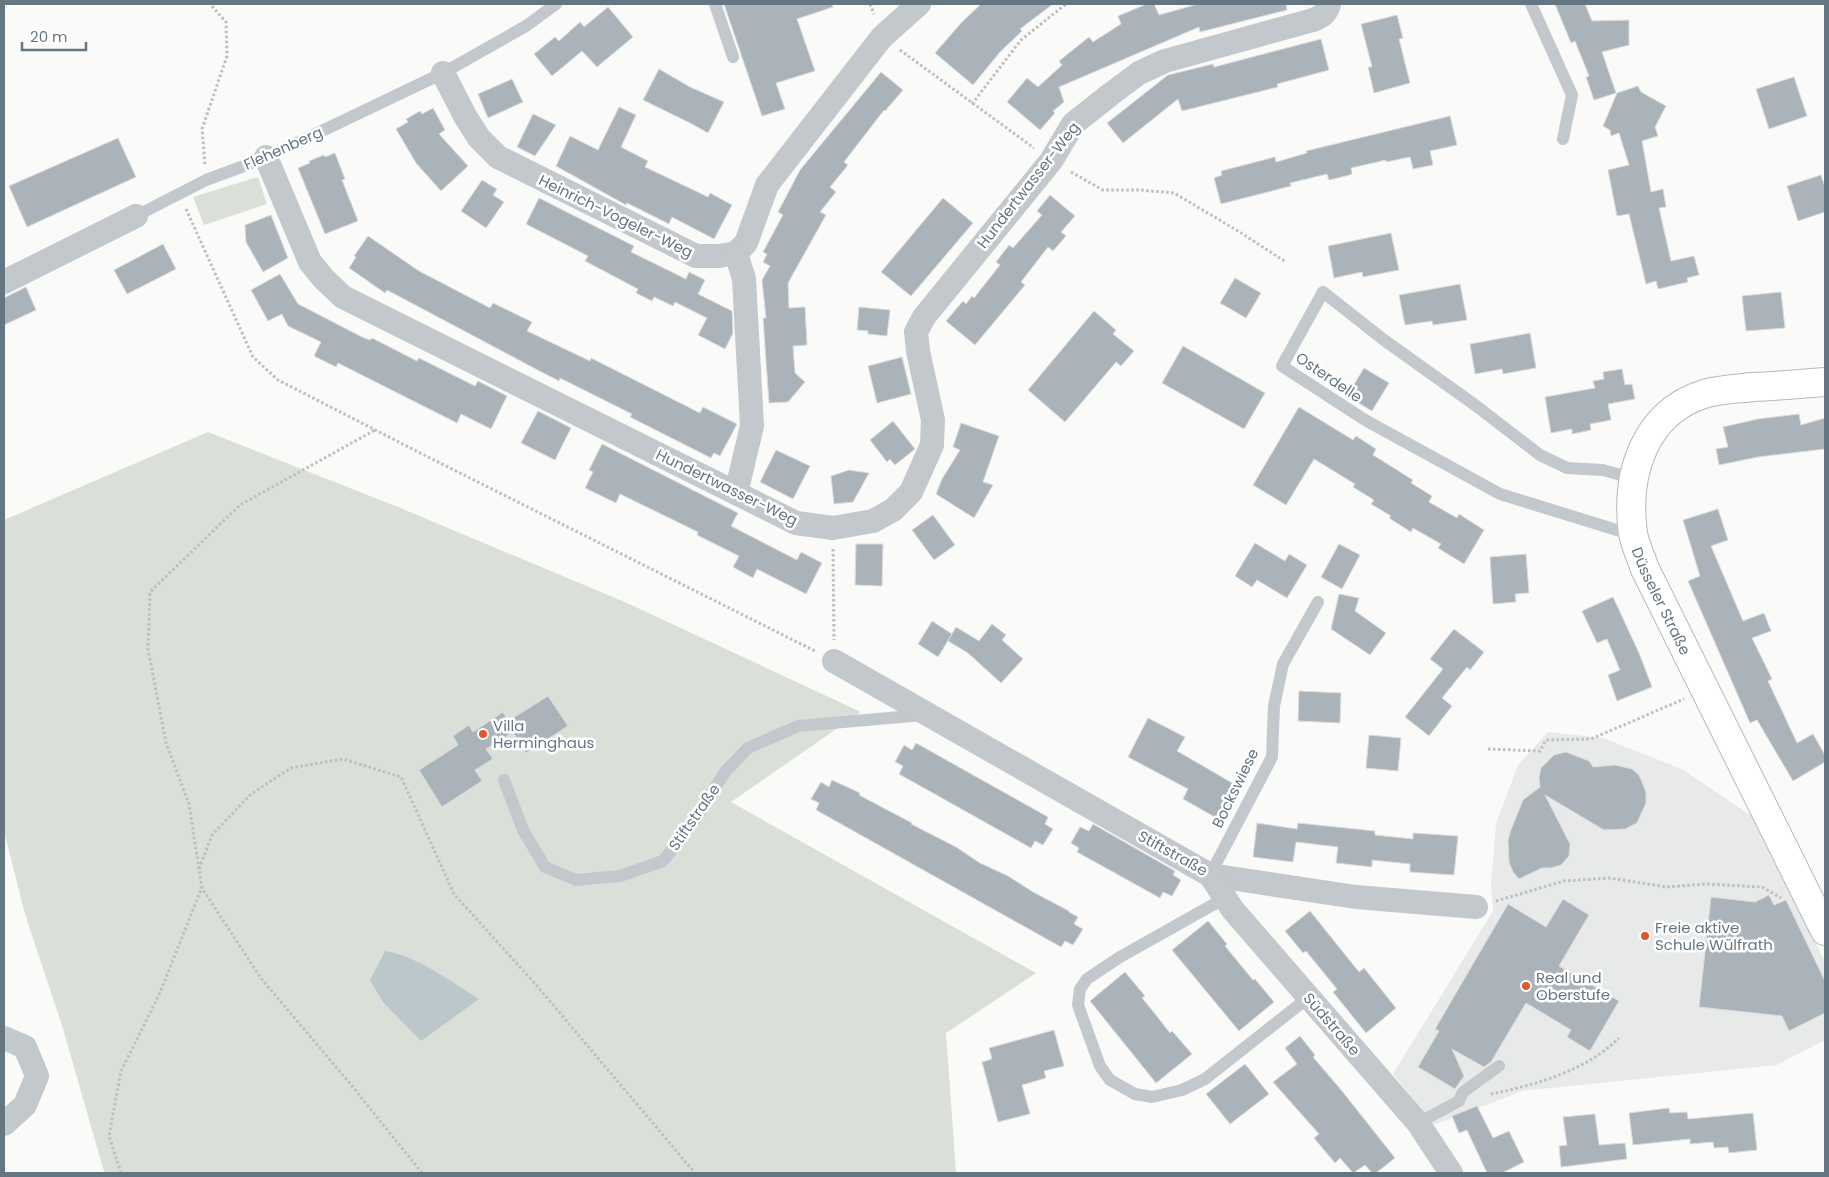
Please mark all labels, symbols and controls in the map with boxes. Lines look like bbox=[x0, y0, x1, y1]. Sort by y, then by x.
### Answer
scale bar bbox=[22, 20, 86, 52]
text: 20 m bbox=[30, 26, 68, 47]
street label: Hundertwasser-Weg bbox=[972, 117, 1084, 253]
street label: Flehenberg bbox=[240, 121, 326, 175]
street label: Heinrich-Vogeler-Weg bbox=[535, 169, 697, 263]
street label: Osterdelle bbox=[1292, 347, 1366, 407]
street label: Hundertwasser-Weg bbox=[653, 443, 801, 531]
street label: Düsseler Straße bbox=[1627, 544, 1697, 658]
place label: Villa Herminghaus bbox=[493, 715, 594, 753]
marker: Villa Herminghaus bbox=[477, 728, 489, 740]
street label: Bockswiese bbox=[1207, 745, 1263, 831]
street label: Stiftstraße bbox=[663, 779, 725, 855]
street label: Stiftstraße bbox=[1134, 825, 1212, 881]
place label: Freie aktive Schule Wülfrath bbox=[1655, 917, 1773, 955]
marker: Freie aktive Schule Wülfrath bbox=[1639, 930, 1651, 942]
place label: Real und Oberstufe bbox=[1536, 967, 1610, 1005]
marker: Real und Oberstufe bbox=[1520, 980, 1532, 992]
street label: Südstraße bbox=[1299, 988, 1365, 1060]

